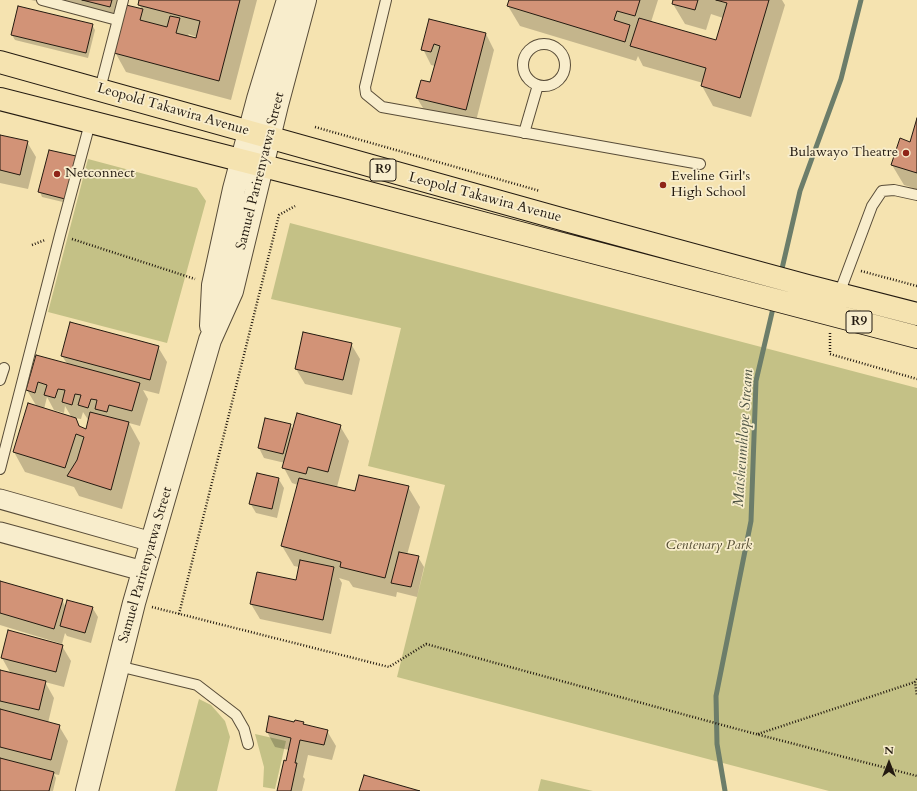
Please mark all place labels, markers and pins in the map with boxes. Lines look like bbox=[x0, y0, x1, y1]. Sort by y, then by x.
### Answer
place label: Bulawayo Theatre bbox=[789, 145, 898, 161]
marker: Bulawayo Theatre bbox=[901, 148, 911, 158]
place label: Netconnect bbox=[65, 166, 135, 182]
marker: Netconnect bbox=[52, 169, 62, 179]
place label: Eveline Girl's High School bbox=[671, 169, 750, 202]
marker: Eveline Girl's High School bbox=[658, 180, 668, 190]

